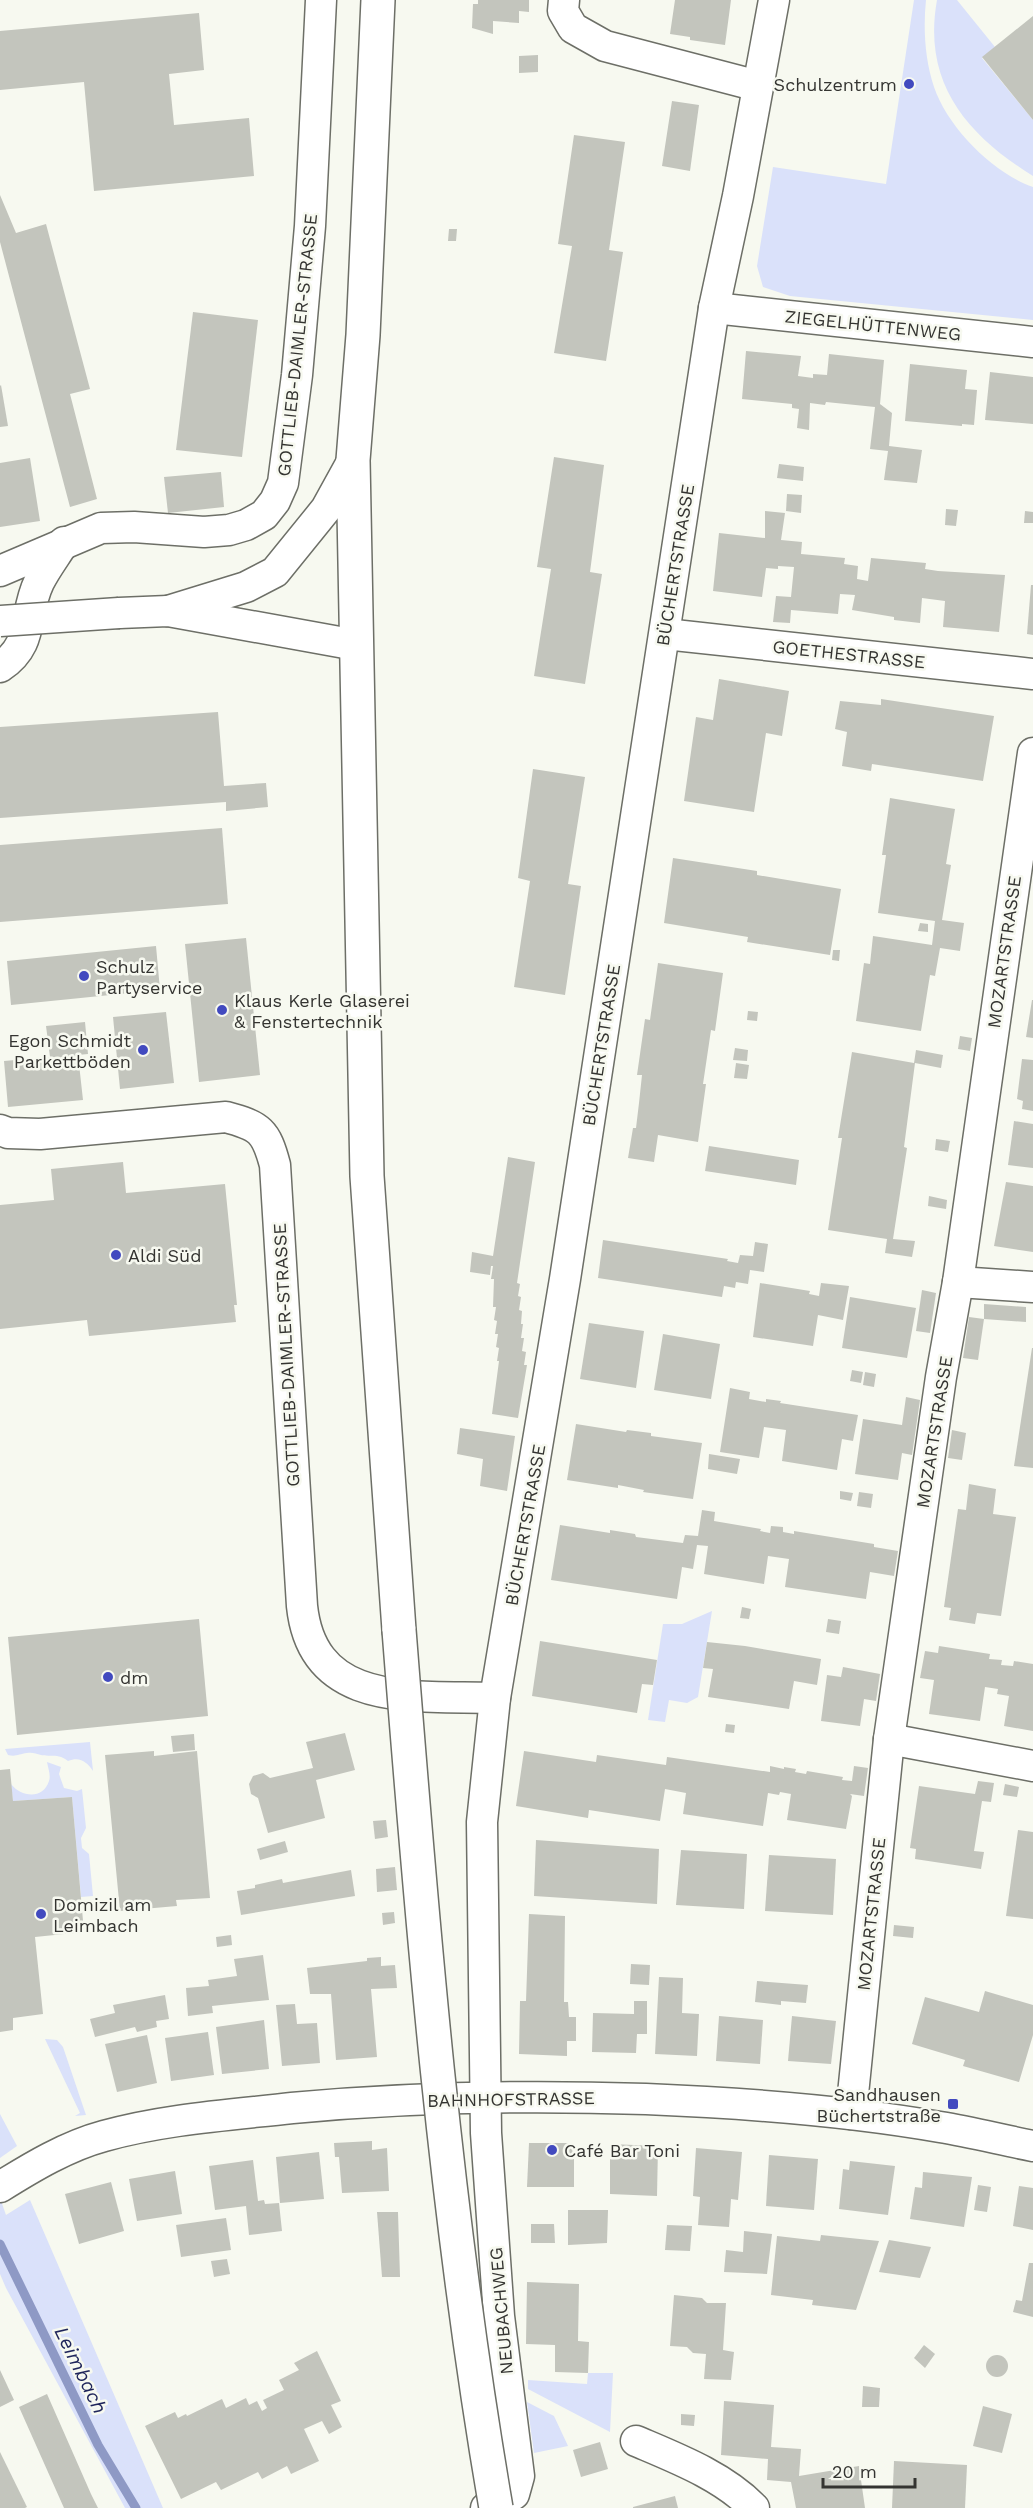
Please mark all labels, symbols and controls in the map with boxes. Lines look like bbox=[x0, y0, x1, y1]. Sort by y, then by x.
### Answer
place label: Schulzentrum bbox=[774, 74, 897, 95]
marker: Schulzentrum bbox=[902, 77, 916, 91]
street label: GOTTLIEB-DAIMLER-STRASSE bbox=[273, 213, 321, 477]
street label: ZIEGELHÜTTENWEG bbox=[784, 305, 962, 345]
street label: BÜCHERTSTRASSE bbox=[652, 483, 698, 647]
street label: GOETHESTRASSE bbox=[771, 636, 927, 672]
street label: MOZARTSTRASSE bbox=[983, 874, 1025, 1030]
place label: Schulz Partyservice bbox=[96, 956, 202, 998]
street label: BÜCHERTSTRASSE bbox=[578, 963, 624, 1127]
marker: Schulz Partyservice bbox=[77, 969, 91, 983]
place label: Klaus Kerle Glaserei & Fenstertechnik bbox=[234, 990, 410, 1032]
marker: Klaus Kerle Glaserei & Fenstertechnik bbox=[215, 1003, 229, 1017]
place label: Egon Schmidt Parkettböden bbox=[8, 1030, 131, 1072]
marker: Egon Schmidt Parkettböden bbox=[136, 1043, 150, 1057]
street label: GOTTLIEB-DAIMLER-STRASSE bbox=[269, 1223, 303, 1487]
place label: Aldi Süd bbox=[128, 1245, 201, 1266]
marker: Aldi Süd bbox=[109, 1248, 123, 1262]
street label: MOZARTSTRASSE bbox=[912, 1354, 956, 1510]
street label: BÜCHERTSTRASSE bbox=[500, 1443, 550, 1607]
place label: dm bbox=[120, 1667, 148, 1688]
marker: dm bbox=[101, 1670, 115, 1684]
street label: MOZARTSTRASSE bbox=[853, 1836, 889, 1992]
place label: Domizil am Leimbach bbox=[53, 1894, 151, 1936]
marker: Domizil am Leimbach bbox=[34, 1907, 48, 1921]
place label: Sandhausen Büchertstraße bbox=[816, 2084, 941, 2126]
street label: BAHNHOFSTRASSE bbox=[427, 2087, 595, 2111]
marker: Sandhausen Büchertstraße bbox=[946, 2097, 960, 2111]
place label: Café Bar Toni bbox=[564, 2140, 680, 2161]
marker: Café Bar Toni bbox=[545, 2143, 559, 2157]
street label: NEUBACHWEG bbox=[485, 2247, 517, 2375]
water label: Leimbach bbox=[50, 2322, 112, 2418]
scale bar bbox=[823, 2451, 914, 2489]
text: 20 m bbox=[832, 2461, 877, 2482]

